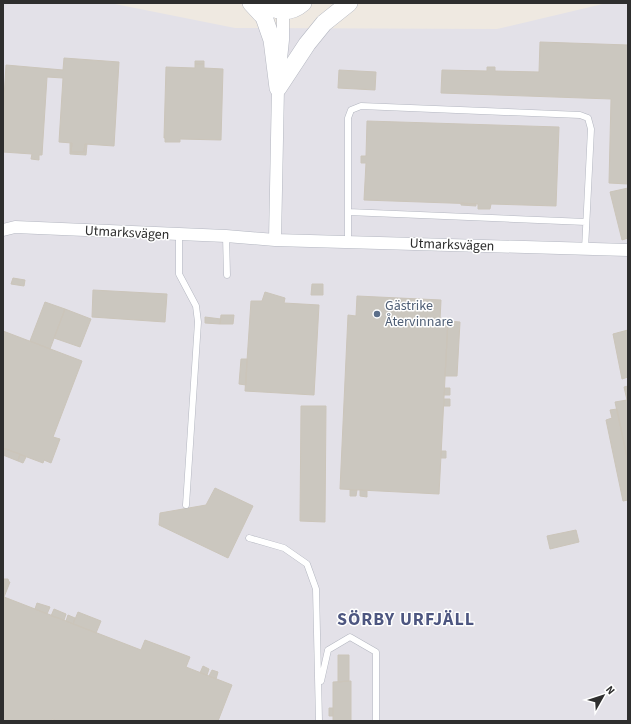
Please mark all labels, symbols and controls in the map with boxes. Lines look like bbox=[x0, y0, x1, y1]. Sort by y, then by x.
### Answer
street label: Utmarksvägen bbox=[84, 221, 170, 245]
street label: Utmarksvägen bbox=[409, 234, 495, 256]
place label: Gästrike Återvinnare bbox=[385, 296, 453, 332]
marker: Gästrike Återvinnare bbox=[372, 309, 382, 319]
district label: SÖRBY URFJÄLL bbox=[337, 607, 475, 632]
north arrow bbox=[583, 676, 623, 716]
text: N bbox=[602, 682, 619, 698]

